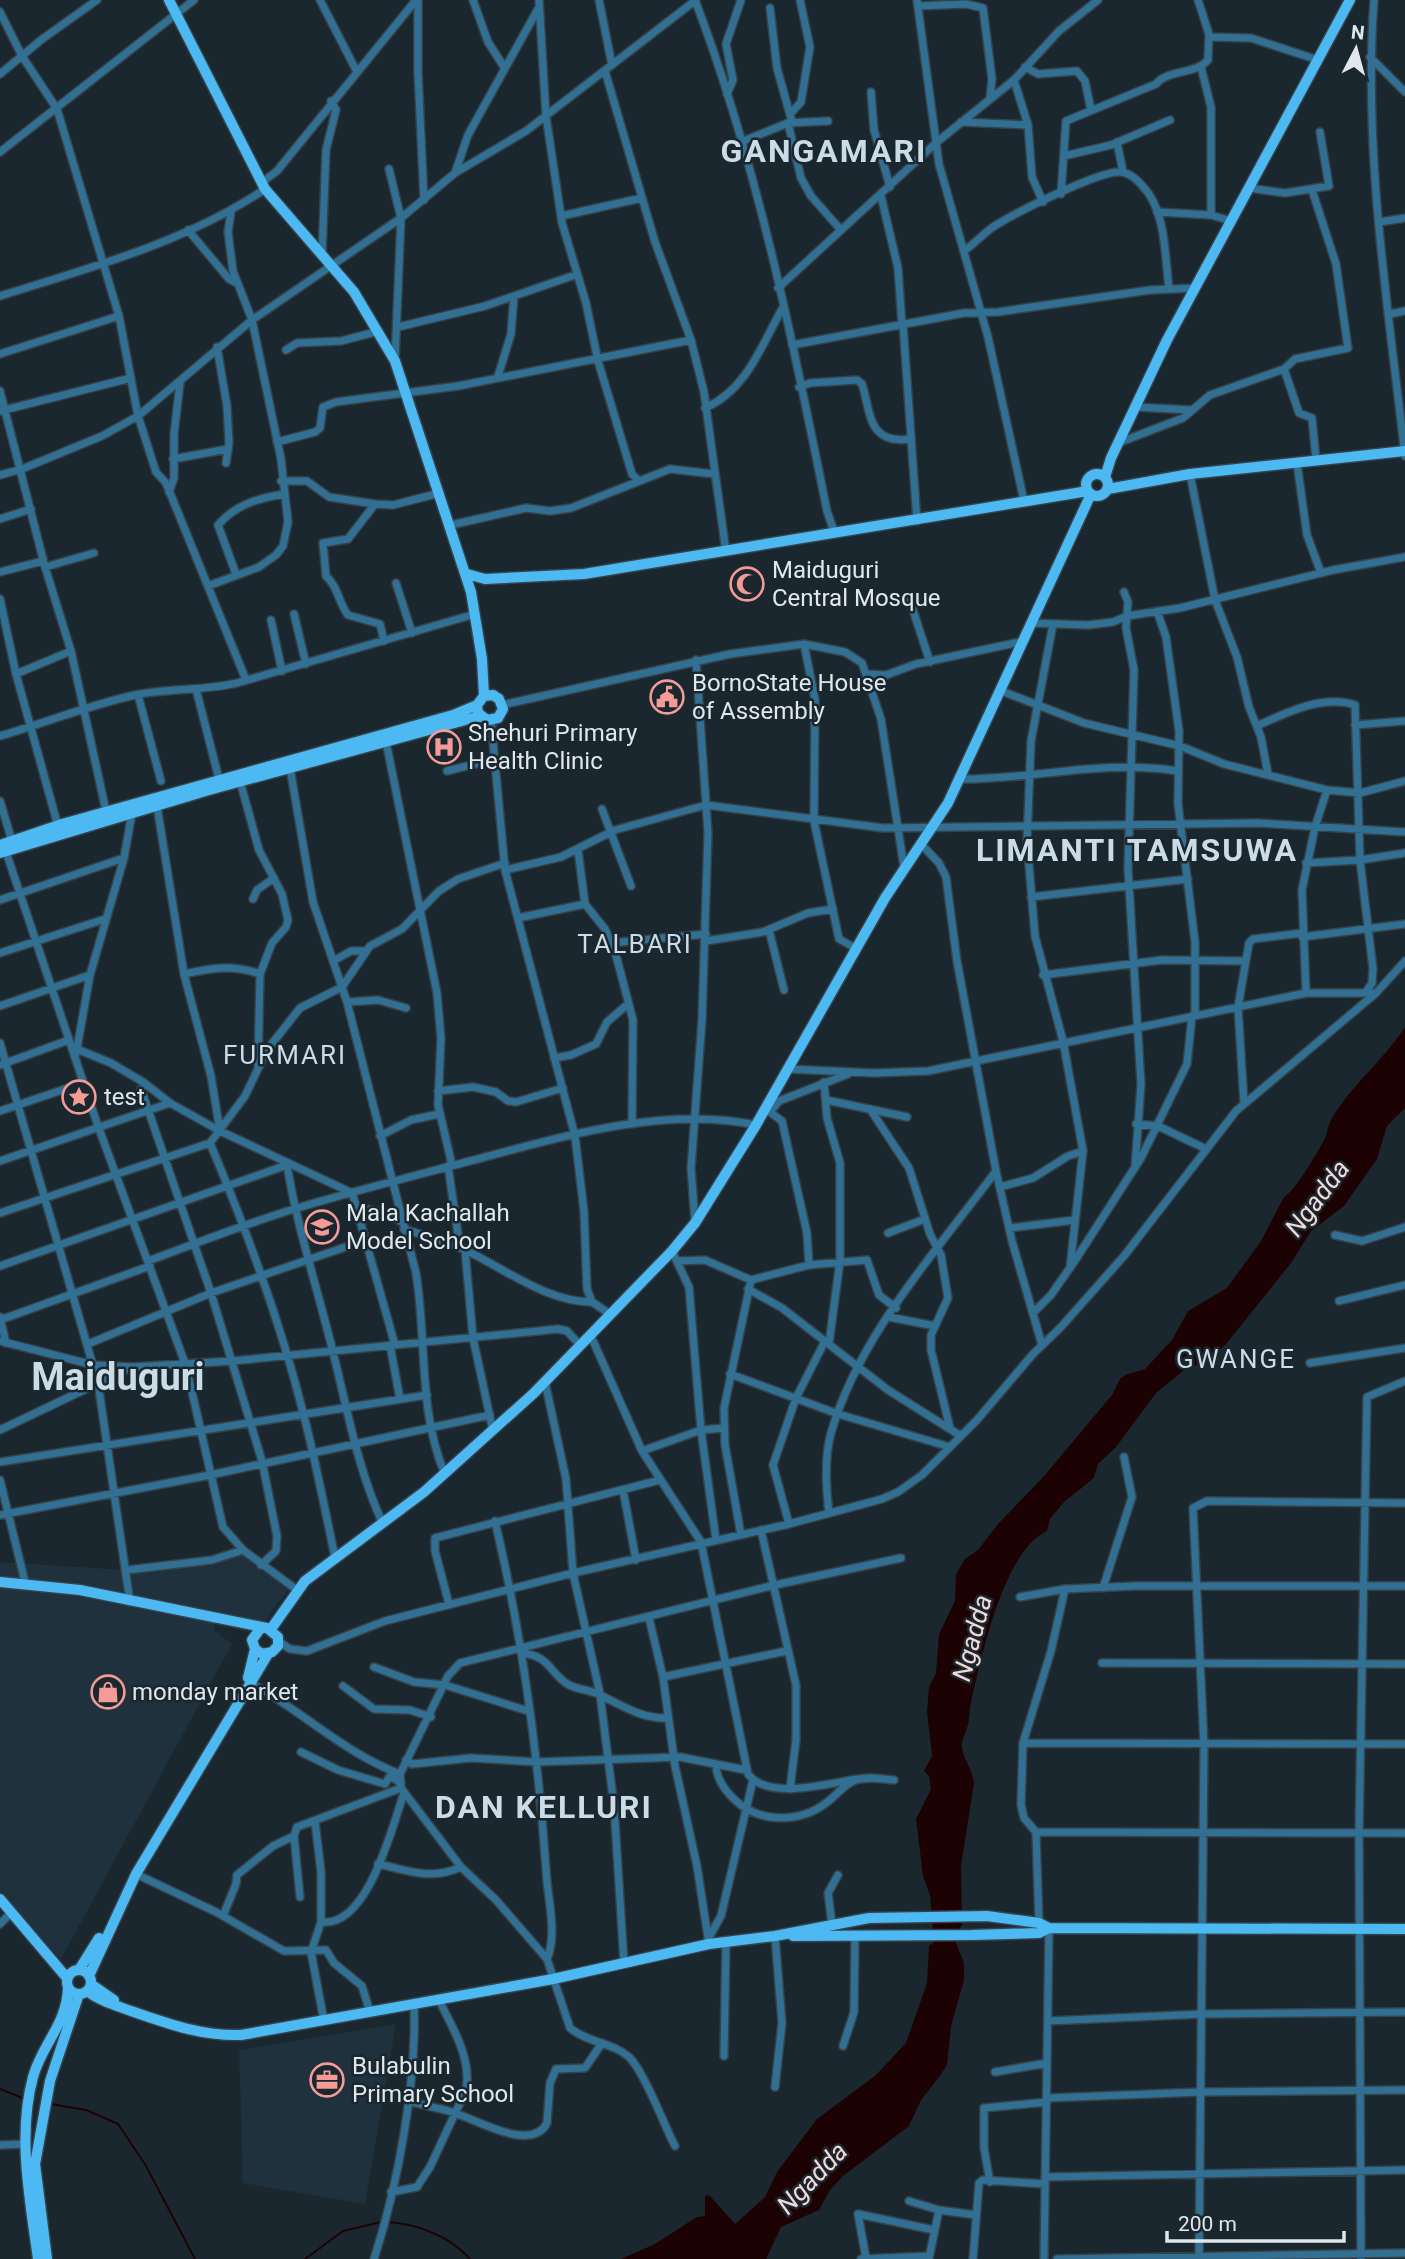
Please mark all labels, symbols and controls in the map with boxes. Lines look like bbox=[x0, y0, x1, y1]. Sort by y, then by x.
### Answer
north arrow bbox=[1321, 14, 1391, 84]
text: N bbox=[1350, 20, 1366, 45]
district label: GANGAMARI bbox=[721, 132, 927, 170]
place label: Maiduguri Central Mosque bbox=[772, 556, 941, 612]
mosque icon: Maiduguri Central Mosque bbox=[728, 565, 766, 603]
place label: BornoState House of Assembly bbox=[692, 669, 887, 725]
public building icon: BornoState House of Assembly bbox=[648, 678, 686, 716]
place label: Shehuri Primary Health Clinic bbox=[468, 719, 638, 775]
hospital icon: Shehuri Primary Health Clinic bbox=[425, 728, 463, 766]
district label: LIMANTI TAMSUWA bbox=[976, 831, 1298, 869]
district label: TALBARI bbox=[577, 929, 693, 959]
district label: FURMARI bbox=[223, 1040, 347, 1070]
place icon: test bbox=[60, 1078, 98, 1116]
place label: test bbox=[104, 1083, 145, 1111]
water label: Ngadda bbox=[1279, 1154, 1355, 1242]
place label: Mala Kachallah Model School bbox=[346, 1199, 510, 1255]
school or university icon: Mala Kachallah Model School bbox=[303, 1208, 341, 1246]
district label: GWANGE bbox=[1176, 1344, 1296, 1374]
district label: Maiduguri bbox=[31, 1355, 205, 1399]
water label: Ngadda bbox=[946, 1592, 998, 1684]
shop icon: monday market bbox=[89, 1673, 127, 1711]
place label: monday market bbox=[132, 1678, 299, 1706]
district label: DAN KELLURI bbox=[435, 1788, 653, 1826]
place label: Bulabulin Primary School bbox=[352, 2052, 514, 2108]
office icon: Bulabulin Primary School bbox=[308, 2061, 346, 2099]
water label: Ngadda bbox=[771, 2136, 853, 2220]
scale bar bbox=[1167, 2200, 1344, 2244]
text: 200 m bbox=[1178, 2212, 1237, 2236]

